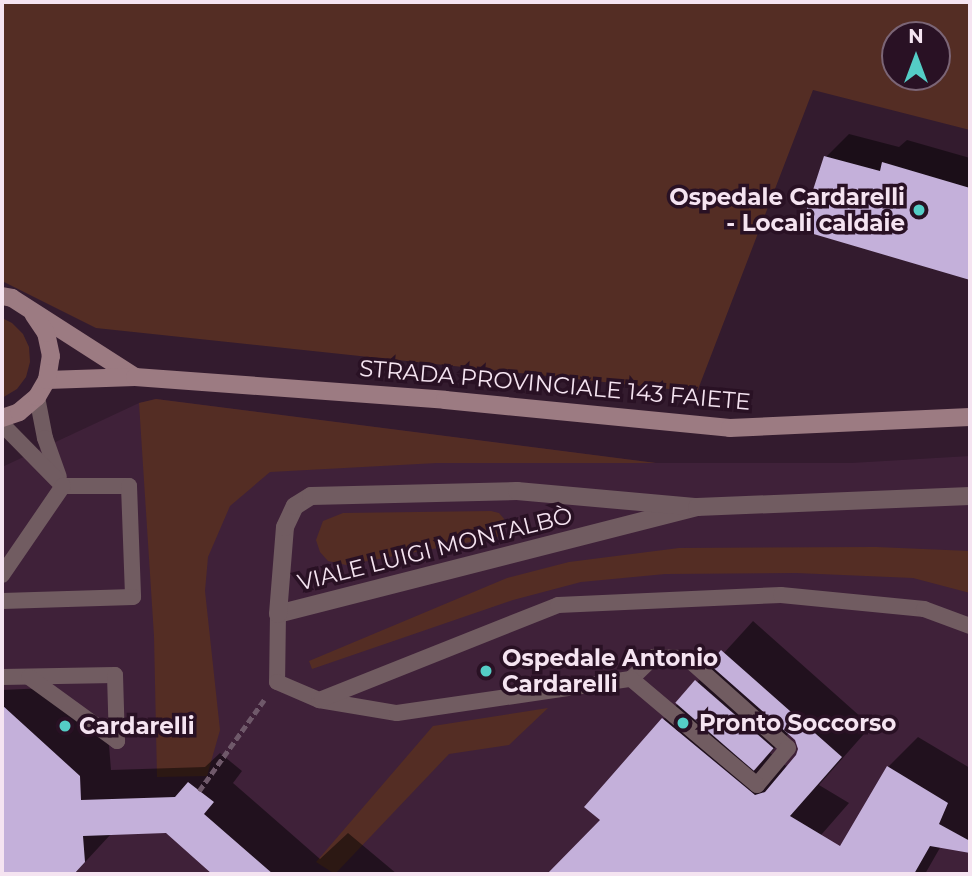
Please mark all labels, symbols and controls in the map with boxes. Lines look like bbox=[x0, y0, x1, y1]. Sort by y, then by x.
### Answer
north arrow bbox=[881, 21, 951, 91]
text: N bbox=[908, 25, 924, 48]
place label: Ospedale Cardarelli - Locali caldaie bbox=[669, 183, 905, 237]
marker: Ospedale Cardarelli - Locali caldaie bbox=[911, 202, 927, 218]
street label: STRADA PROVINCIALE 143 FAIETE bbox=[358, 354, 752, 416]
street label: VIALE LUIGI MONTALBÒ bbox=[295, 501, 575, 597]
place label: Ospedale Antonio Cardarelli bbox=[502, 644, 718, 698]
marker: Ospedale Antonio Cardarelli bbox=[476, 661, 496, 681]
place label: Pronto Soccorso bbox=[699, 709, 896, 737]
place label: Cardarelli bbox=[79, 712, 195, 740]
marker: Pronto Soccorso bbox=[673, 713, 693, 733]
marker: Cardarelli bbox=[57, 718, 73, 734]

